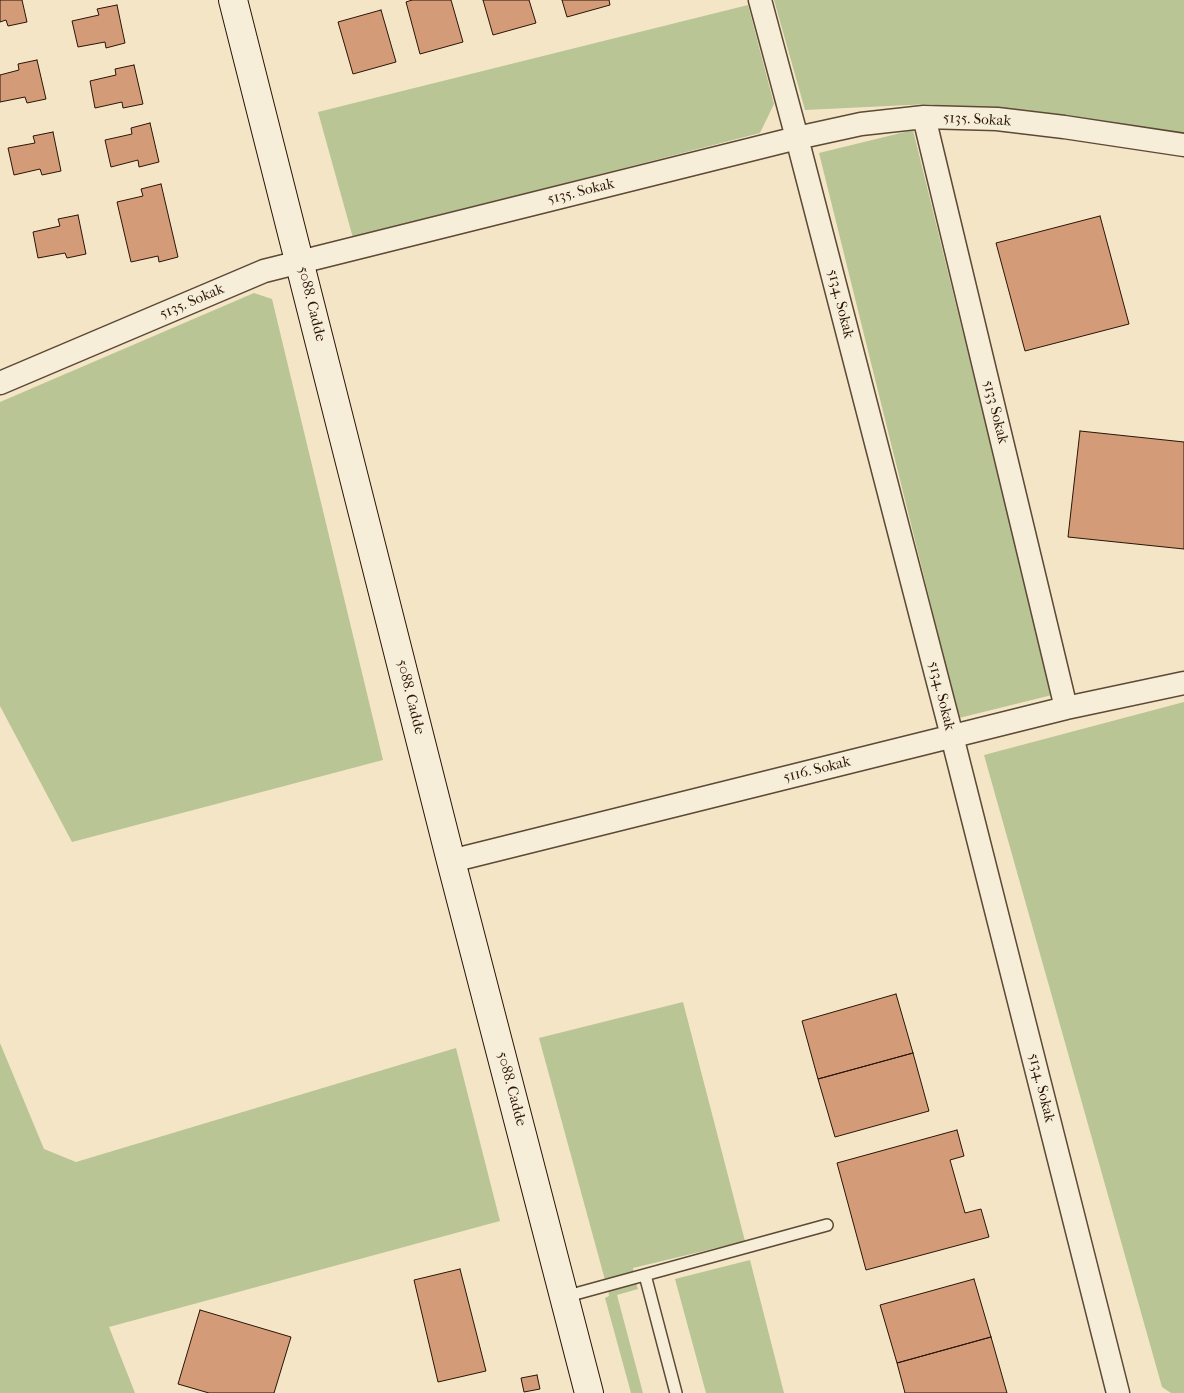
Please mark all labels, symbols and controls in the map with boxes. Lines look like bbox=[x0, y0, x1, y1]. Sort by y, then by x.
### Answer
street label: 5135. Sokak bbox=[942, 109, 1012, 131]
street label: 5135. Sokak bbox=[546, 175, 616, 209]
street label: 5088. Cadde bbox=[293, 265, 329, 343]
street label: 5134. Sokak bbox=[823, 267, 857, 341]
street label: 5135. Sokak bbox=[157, 280, 227, 324]
street label: 5133 Sokak bbox=[978, 378, 1012, 446]
street label: 5088. Cadde bbox=[392, 658, 428, 736]
street label: 5134. Sokak bbox=[924, 659, 958, 733]
street label: 5116. Sokak bbox=[781, 753, 853, 787]
street label: 5088. Cadde bbox=[492, 1050, 530, 1128]
street label: 5134. Sokak bbox=[1024, 1051, 1058, 1125]

